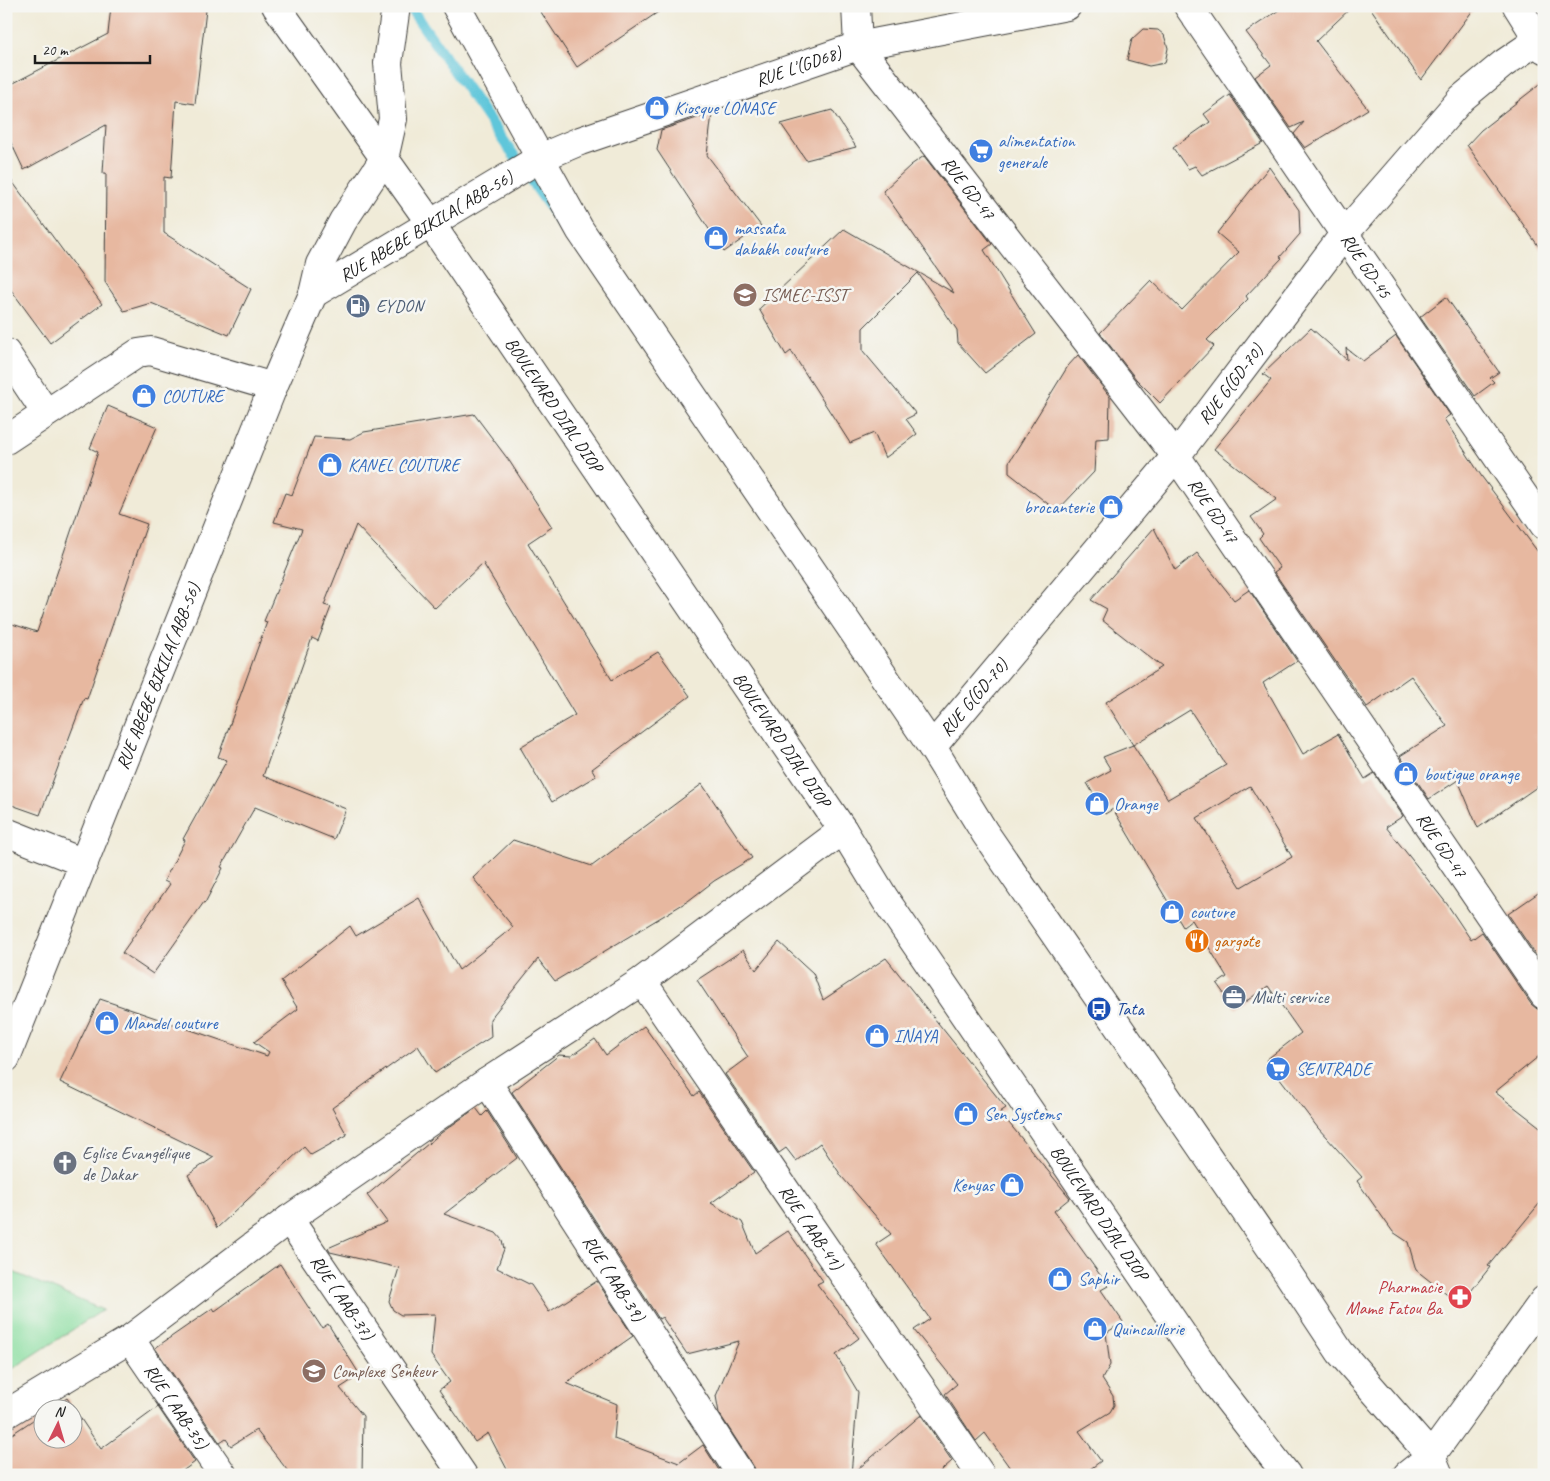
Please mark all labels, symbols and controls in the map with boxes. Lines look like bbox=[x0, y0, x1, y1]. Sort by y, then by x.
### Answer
scale bar bbox=[35, 32, 150, 64]
text: 20 m bbox=[42, 41, 69, 60]
street label: RUE L'(GD68) bbox=[753, 41, 845, 91]
shop icon: Kiosque LONASE bbox=[644, 95, 670, 121]
place label: Kiosque LONASE bbox=[674, 97, 778, 119]
place label: alimentation generale bbox=[998, 130, 1076, 173]
supermarket icon: alimentation generale bbox=[968, 138, 994, 164]
street label: RUE GD-47 bbox=[937, 152, 1000, 225]
street label: RUE ABEBE BIKILA( ABB-56) bbox=[336, 165, 518, 287]
place label: massata dabakh couture bbox=[734, 217, 829, 260]
shop icon: massata dabakh couture bbox=[703, 225, 729, 251]
street label: RUE GD-45 bbox=[1336, 229, 1397, 303]
school or university icon: ISMEC-ISST bbox=[732, 282, 758, 308]
place label: ISMEC-ISST bbox=[762, 284, 852, 306]
fuel station icon: EYDON bbox=[345, 293, 371, 319]
place label: EYDON bbox=[376, 295, 426, 317]
street label: BOULEVARD DIAL DIOP bbox=[500, 333, 609, 478]
street label: RUE G(GD-70) bbox=[1193, 339, 1268, 428]
shop icon: COUTURE bbox=[131, 383, 157, 409]
place label: COUTURE bbox=[162, 385, 226, 407]
shop icon: KANEL COUTURE bbox=[317, 452, 343, 478]
place label: KANEL COUTURE bbox=[348, 454, 462, 476]
street label: RUE GD-47 bbox=[1183, 474, 1244, 548]
shop icon: brocanterie bbox=[1098, 494, 1124, 520]
place label: brocanterie bbox=[1024, 496, 1095, 518]
street label: RUE ABEBE BIKILA( ABB-56) bbox=[111, 579, 205, 772]
street label: RUE G(GD-70) bbox=[935, 653, 1013, 740]
street label: BOULEVARD DIAL DIOP bbox=[728, 668, 837, 813]
shop icon: boutique orange bbox=[1393, 761, 1419, 787]
place label: boutique orange bbox=[1424, 763, 1520, 785]
shop icon: Orange bbox=[1084, 791, 1110, 817]
place label: Orange bbox=[1114, 793, 1159, 815]
street label: RUE GD-47 bbox=[1412, 808, 1472, 882]
shop icon: couture bbox=[1159, 899, 1185, 925]
place label: couture bbox=[1190, 901, 1236, 923]
restaurant icon: gargote bbox=[1184, 928, 1210, 954]
place label: gargote bbox=[1214, 930, 1260, 952]
office icon: Multi service bbox=[1221, 984, 1247, 1010]
place label: Multi service bbox=[1252, 986, 1330, 1008]
bus stop icon: Tata bbox=[1086, 996, 1112, 1022]
place label: Tata bbox=[1116, 998, 1145, 1020]
shop icon: Mandel couture bbox=[94, 1010, 120, 1036]
place label: Mandel couture bbox=[124, 1012, 219, 1034]
shop icon: INAYA bbox=[864, 1023, 890, 1049]
place label: INAYA bbox=[894, 1025, 939, 1047]
supermarket icon: SENTRADE bbox=[1265, 1056, 1291, 1082]
place label: SENTRADE bbox=[1296, 1058, 1373, 1080]
shop icon: Sen Systems bbox=[953, 1101, 979, 1127]
place label: Sen Systems bbox=[984, 1103, 1063, 1125]
street label: BOULEVARD DIAL DIOP bbox=[1046, 1141, 1154, 1286]
place label: Eglise Evangélique de Dakar bbox=[82, 1142, 191, 1185]
church icon: Eglise Evangélique de Dakar bbox=[52, 1150, 78, 1176]
shop icon: Kenyas bbox=[999, 1172, 1025, 1198]
place label: Kenyas bbox=[952, 1174, 996, 1196]
street label: RUE ( AAB-41) bbox=[774, 1181, 849, 1275]
street label: RUE ( AAB-39) bbox=[578, 1231, 650, 1327]
street label: RUE ( AAB-37) bbox=[306, 1251, 380, 1345]
shop icon: Saphir bbox=[1047, 1266, 1073, 1292]
place label: Saphir bbox=[1078, 1268, 1121, 1290]
place label: Pharmacie Mame Fatou Ba bbox=[1346, 1276, 1444, 1319]
pharmacy icon: Pharmacie Mame Fatou Ba bbox=[1447, 1284, 1473, 1310]
shop icon: Quincaillerie bbox=[1082, 1316, 1108, 1342]
place label: Quincaillerie bbox=[1112, 1318, 1185, 1340]
school or university icon: Complexe Senkeur bbox=[301, 1358, 327, 1384]
street label: RUE ( AAB-35) bbox=[140, 1360, 214, 1454]
place label: Complexe Senkeur bbox=[332, 1360, 439, 1382]
north arrow bbox=[32, 1398, 82, 1448]
text: N bbox=[54, 1403, 66, 1421]

